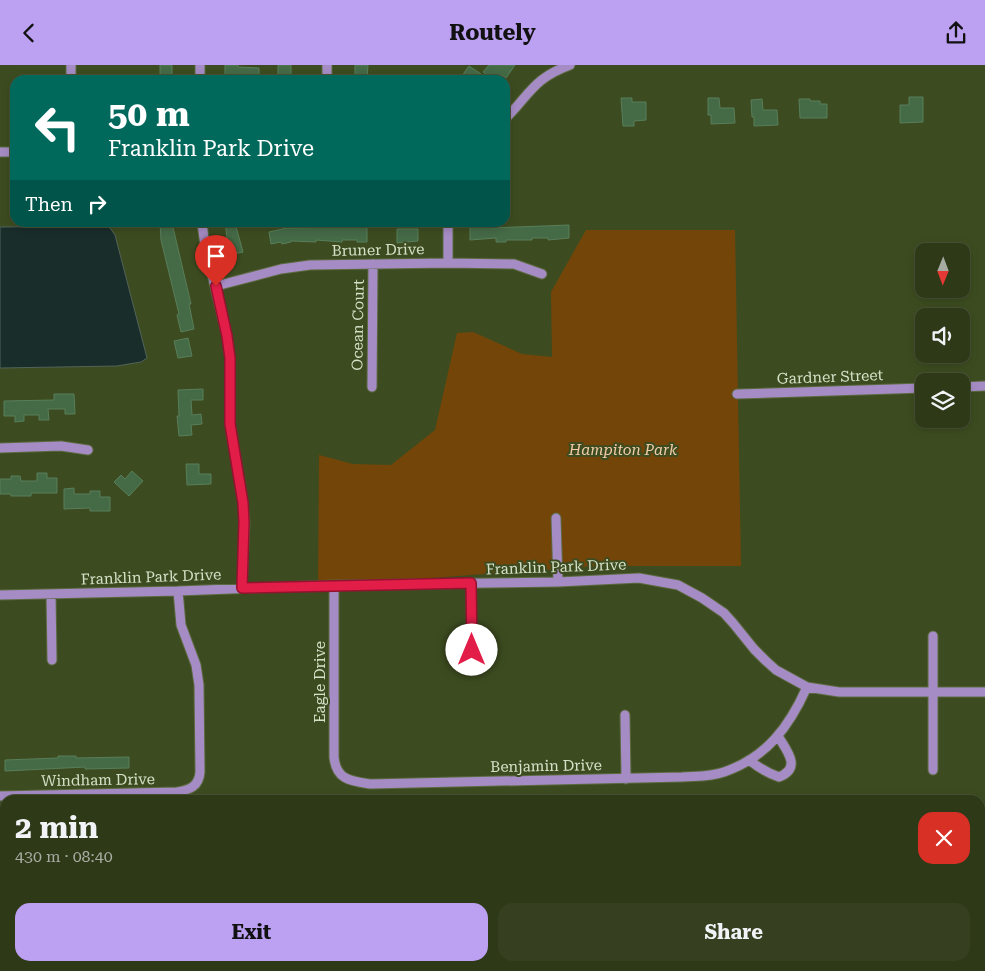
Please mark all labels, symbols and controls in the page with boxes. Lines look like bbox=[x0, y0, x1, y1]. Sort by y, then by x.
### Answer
icon: back bbox=[15, 19, 43, 47]
icon: share bbox=[942, 19, 970, 47]
text: Routely bbox=[449, 20, 536, 45]
text: 50 m bbox=[108, 94, 190, 135]
icon: left bbox=[25, 95, 90, 160]
text: Franklin Park Drive bbox=[108, 136, 314, 161]
icon: right bbox=[83, 190, 111, 218]
text: Then bbox=[25, 193, 73, 216]
pin bbox=[195, 235, 237, 286]
street label: Bruner Drive bbox=[332, 240, 424, 260]
icon: arrive bbox=[202, 242, 230, 270]
north arrow bbox=[915, 243, 970, 297]
map controls bbox=[915, 243, 970, 428]
street label: Ocean Court bbox=[348, 279, 368, 371]
button: sound bbox=[915, 308, 970, 363]
street label: Gardner Street bbox=[776, 366, 884, 388]
button: layers bbox=[915, 373, 970, 428]
park label: Hampiton Park bbox=[568, 441, 678, 459]
street label: Franklin Park Drive bbox=[485, 556, 627, 578]
street label: Franklin Park Drive bbox=[80, 566, 222, 588]
position arrow bbox=[445, 623, 497, 675]
street label: Eagle Drive bbox=[311, 641, 329, 723]
street label: Benjamin Drive bbox=[490, 756, 602, 776]
street label: Windham Drive bbox=[41, 770, 155, 790]
text: 2 min bbox=[15, 810, 98, 845]
button: close bbox=[918, 812, 970, 864]
text: 430 m · 08:40 bbox=[15, 847, 113, 866]
button: Exit bbox=[15, 903, 488, 961]
button: Share bbox=[498, 903, 970, 961]

